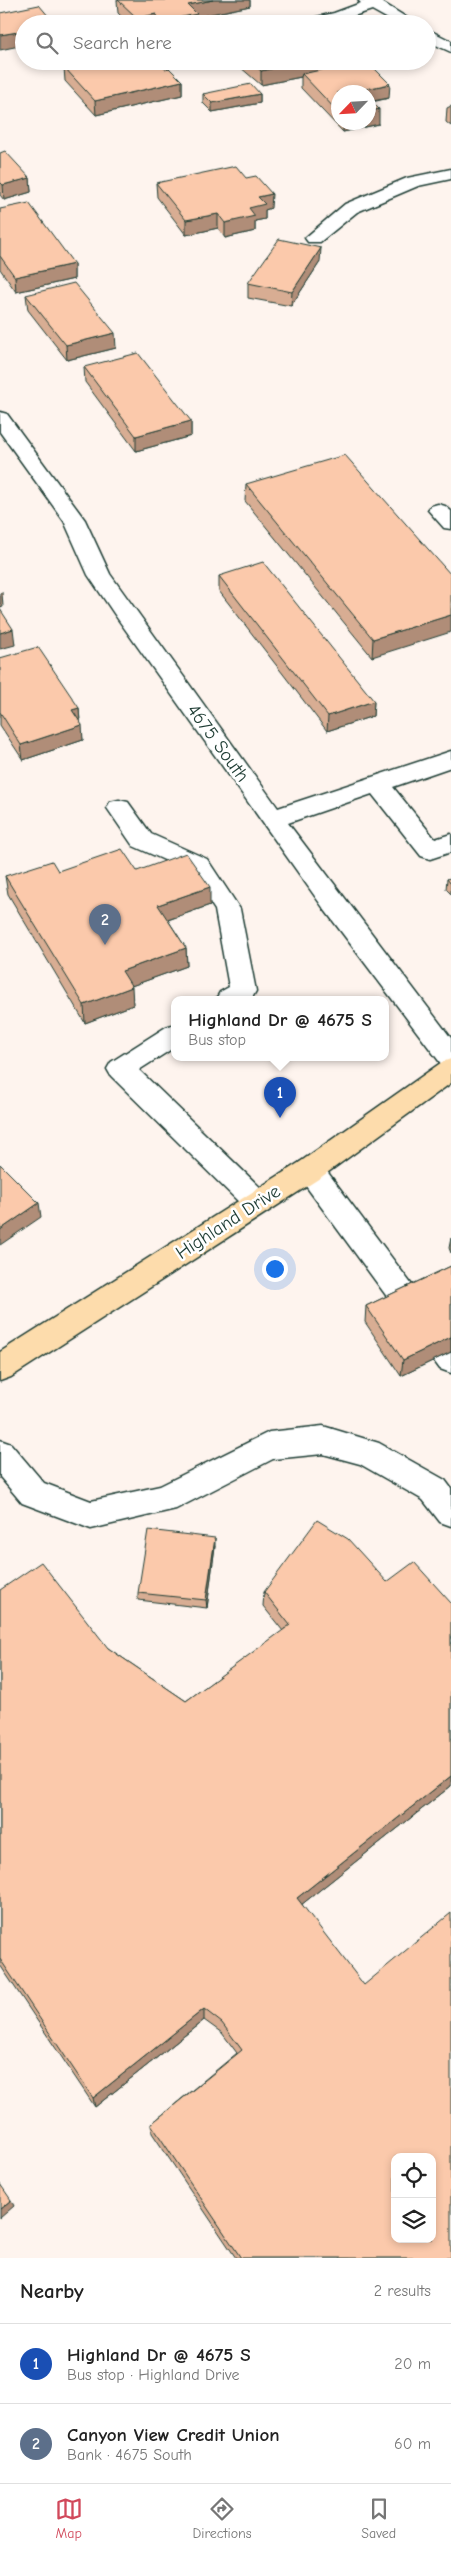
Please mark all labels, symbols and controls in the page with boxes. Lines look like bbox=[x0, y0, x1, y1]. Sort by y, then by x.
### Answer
search box bbox=[15, 15, 436, 70]
icon: search bbox=[33, 29, 61, 57]
text: Search here bbox=[73, 32, 172, 54]
north arrow bbox=[331, 85, 376, 130]
street label: 4675 South bbox=[182, 700, 254, 786]
pin: 2 bbox=[89, 904, 121, 945]
popup bbox=[171, 996, 389, 1061]
text: Highland Dr @ 4675 S bbox=[188, 1009, 372, 1031]
text: Bus stop bbox=[188, 1031, 246, 1049]
pin: 1 bbox=[264, 1077, 296, 1118]
street label: Highland Drive bbox=[172, 1180, 284, 1264]
your location bbox=[262, 1256, 288, 1282]
map controls bbox=[391, 2153, 436, 2243]
button: locate bbox=[391, 2153, 436, 2198]
button: layers bbox=[391, 2198, 436, 2243]
text: Nearby bbox=[20, 2279, 84, 2303]
text: 2 results bbox=[374, 2282, 431, 2300]
text: Highland Dr @ 4675 S bbox=[67, 2344, 251, 2366]
text: 1 bbox=[33, 2355, 39, 2373]
text: 20 m bbox=[394, 2355, 431, 2373]
text: Bus stop · Highland Drive bbox=[67, 2366, 239, 2384]
text: Canyon View Credit Union bbox=[67, 2424, 280, 2446]
text: 2 bbox=[32, 2435, 40, 2453]
text: 60 m bbox=[394, 2435, 431, 2453]
text: Bank · 4675 South bbox=[67, 2446, 192, 2464]
tab: Map bbox=[55, 2495, 83, 2542]
tab: Directions bbox=[192, 2495, 252, 2542]
tab: Saved bbox=[361, 2495, 396, 2542]

